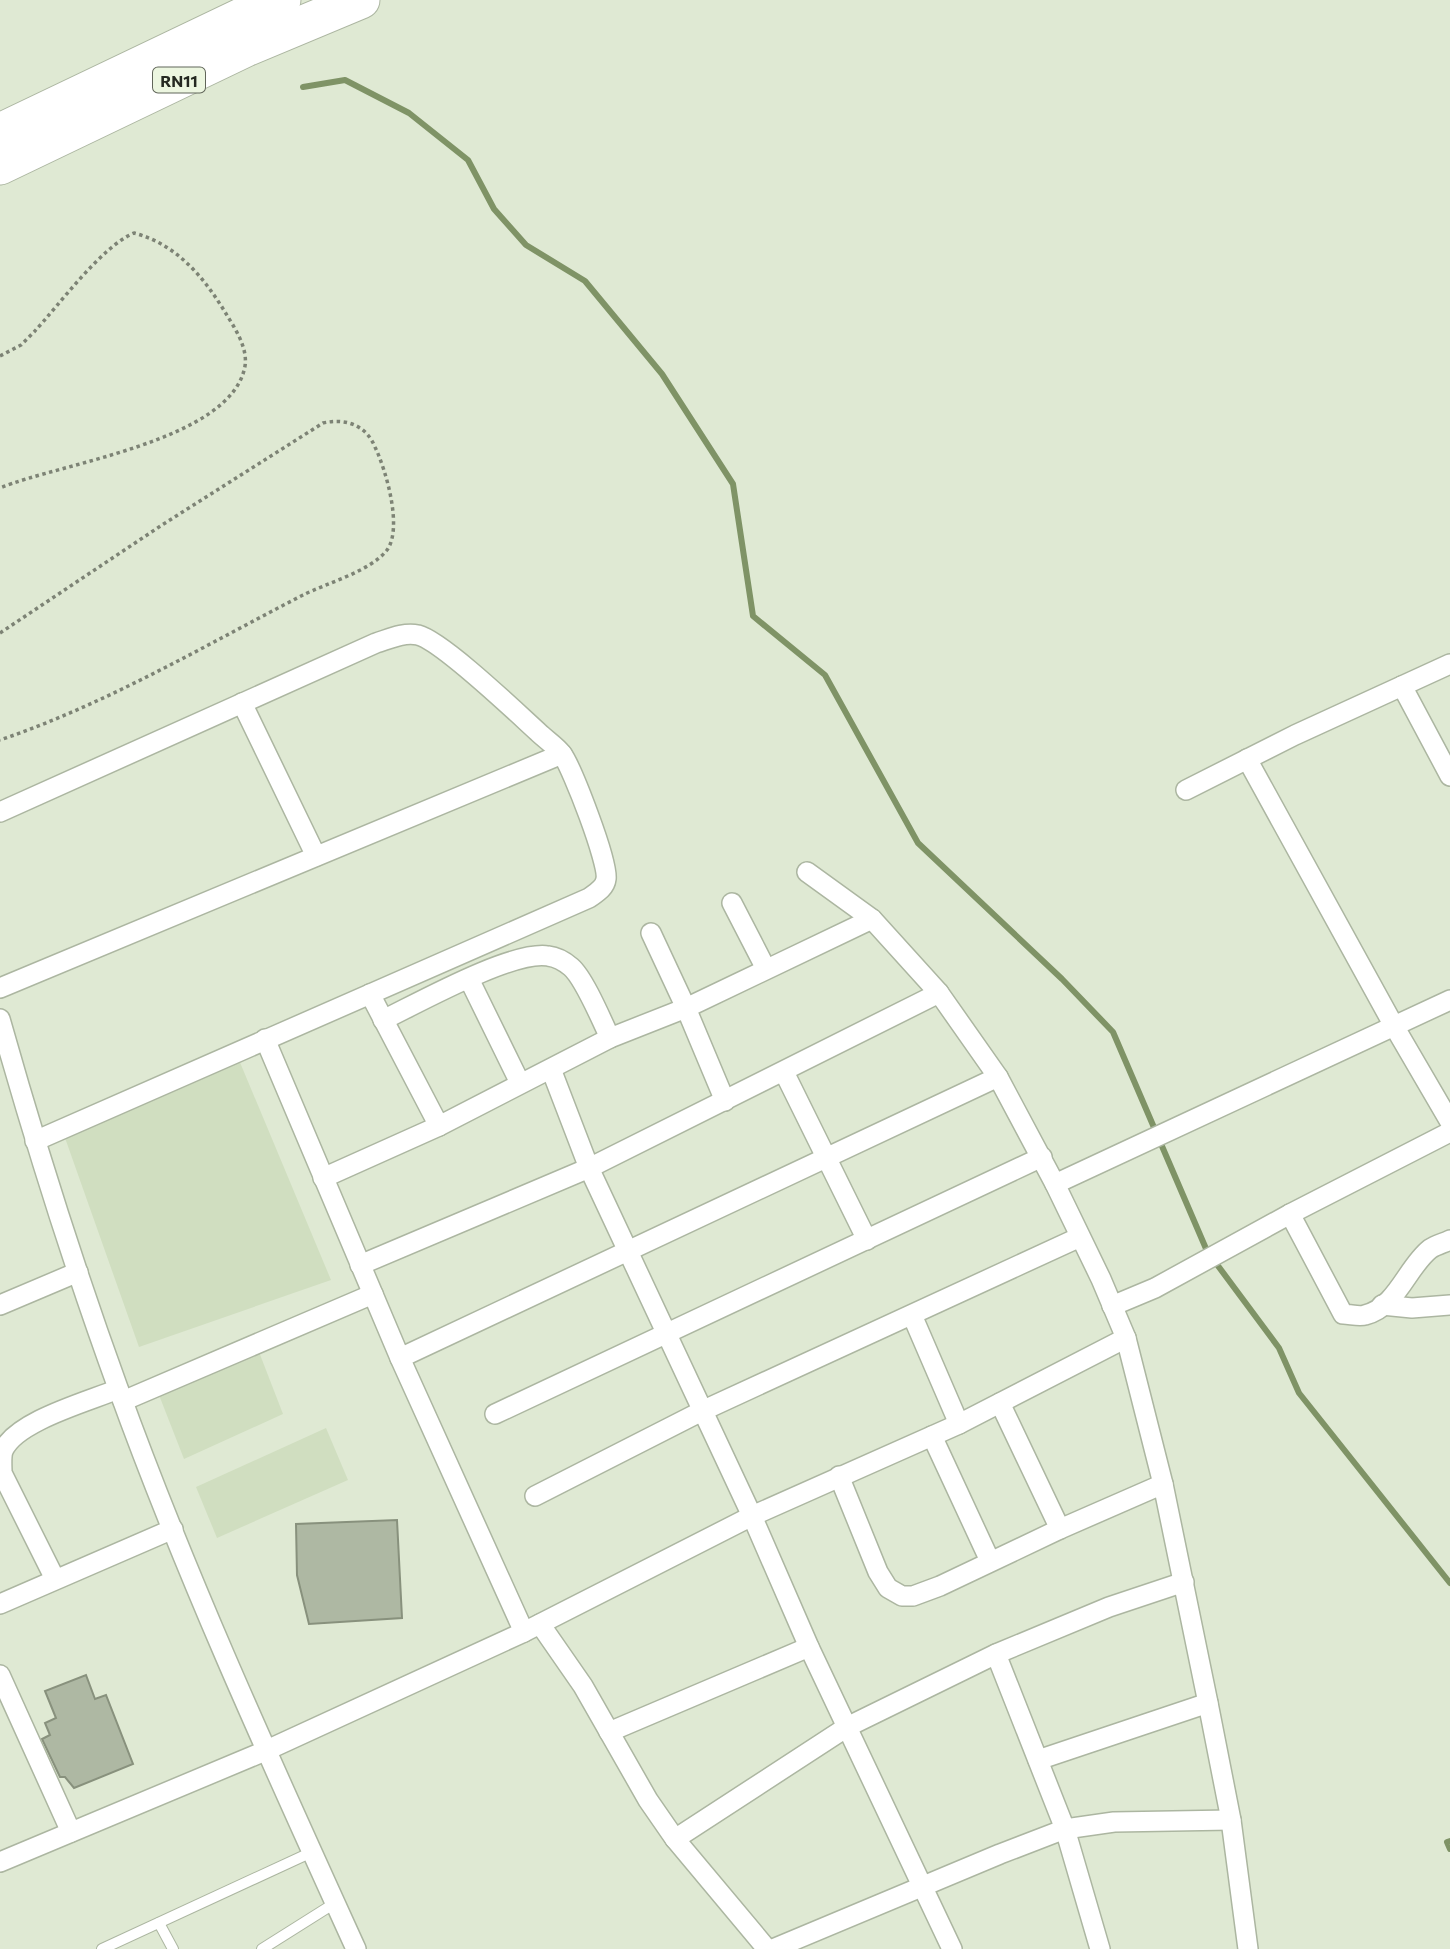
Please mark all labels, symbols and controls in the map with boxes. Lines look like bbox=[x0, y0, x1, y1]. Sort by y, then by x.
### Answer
road number: RN11 bbox=[153, 68, 205, 92]

